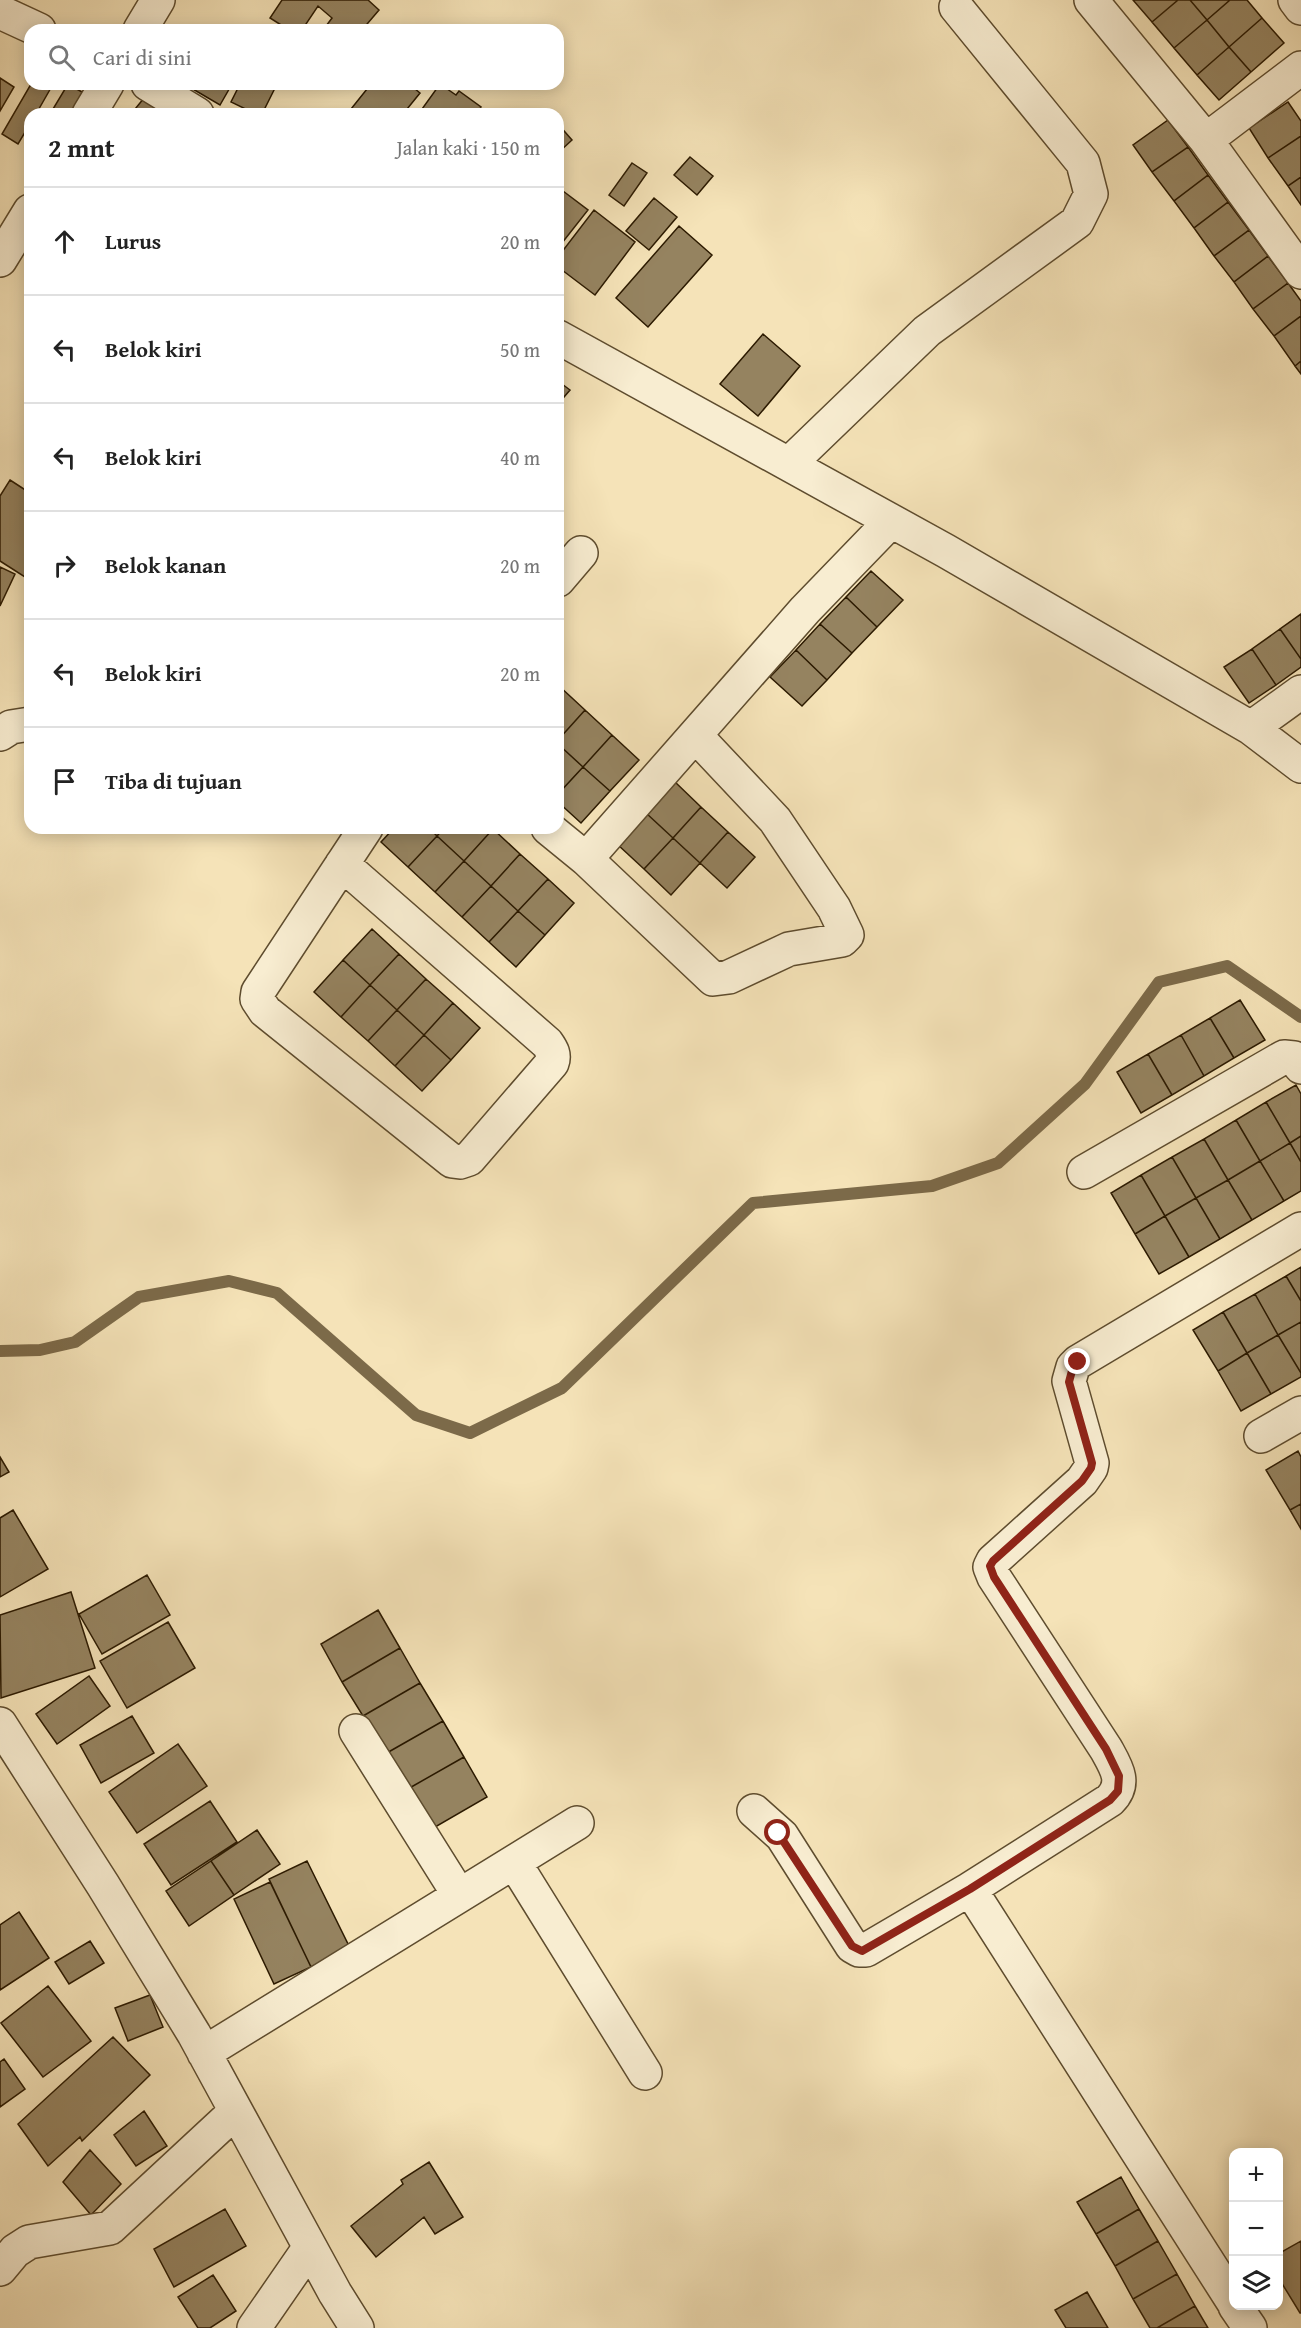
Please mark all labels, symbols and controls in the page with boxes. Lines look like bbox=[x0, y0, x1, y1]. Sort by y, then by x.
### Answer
search box bbox=[24, 24, 564, 90]
icon: search bbox=[45, 41, 78, 74]
text: Cari di sini bbox=[93, 41, 192, 73]
text: 2 mnt bbox=[48, 128, 115, 167]
text: Jalan kaki · 150 m bbox=[396, 133, 540, 162]
icon: ahead bbox=[48, 225, 81, 258]
text: Lurus bbox=[105, 225, 161, 257]
text: 20 m bbox=[500, 227, 540, 256]
icon: left bbox=[48, 333, 81, 366]
text: Belok kiri bbox=[105, 333, 202, 365]
text: 50 m bbox=[500, 335, 540, 364]
icon: left bbox=[48, 441, 81, 474]
text: Belok kiri bbox=[105, 441, 202, 473]
text: 40 m bbox=[500, 443, 540, 472]
icon: right bbox=[48, 549, 81, 582]
text: Belok kanan bbox=[105, 549, 226, 581]
text: 20 m bbox=[500, 551, 540, 580]
icon: left bbox=[48, 657, 81, 690]
text: Belok kiri bbox=[105, 657, 202, 689]
text: 20 m bbox=[500, 659, 540, 688]
icon: arrive bbox=[48, 765, 81, 798]
text: Tiba di tujuan bbox=[105, 765, 242, 797]
route end bbox=[1064, 1348, 1090, 1374]
route start bbox=[764, 1819, 790, 1845]
map controls bbox=[1229, 2148, 1283, 2310]
button: + bbox=[1229, 2148, 1283, 2202]
button: − bbox=[1229, 2202, 1283, 2256]
button: layers bbox=[1229, 2256, 1283, 2310]

